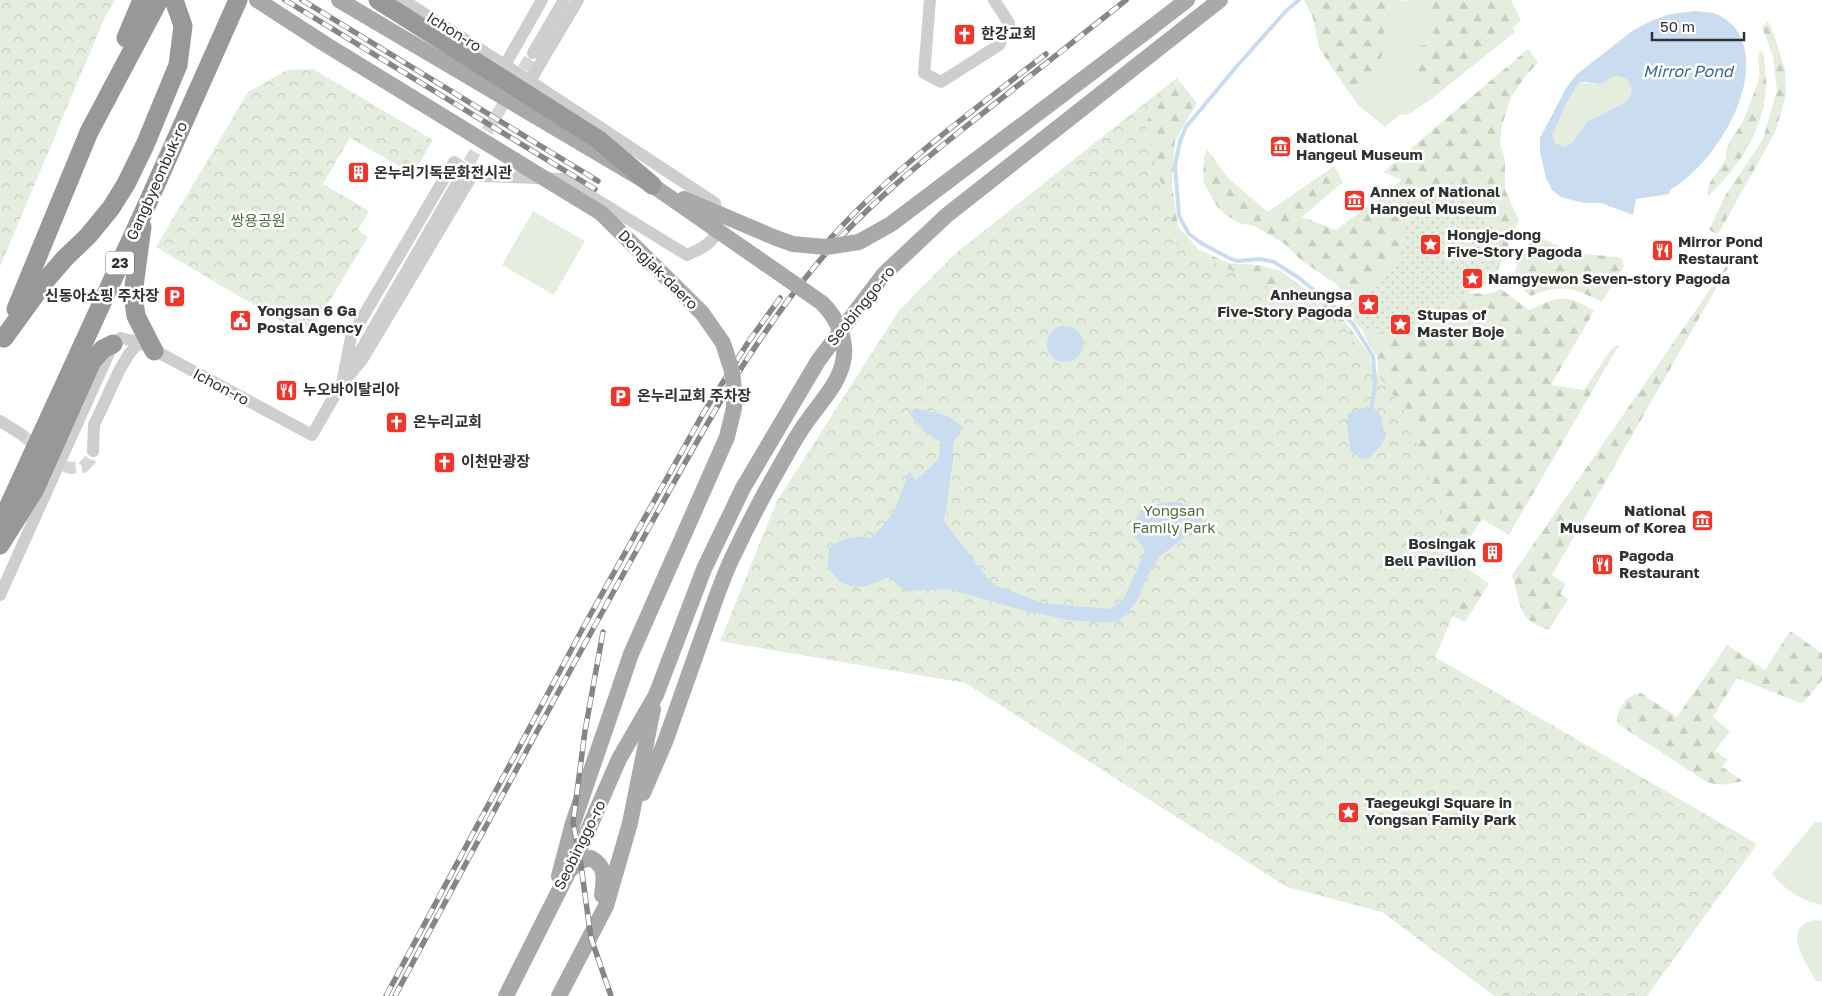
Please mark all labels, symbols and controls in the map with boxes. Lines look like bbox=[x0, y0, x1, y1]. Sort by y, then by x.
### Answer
street label: Ichon-ro bbox=[424, 7, 485, 55]
scale bar bbox=[1652, 10, 1744, 42]
text: 50 m bbox=[1660, 17, 1695, 35]
church icon: 한강교회 bbox=[953, 22, 977, 46]
place label: 한강교회 bbox=[981, 24, 1036, 42]
water label: Mirror Pond bbox=[1643, 61, 1735, 81]
street label: Gangbyeonbuk-ro bbox=[122, 118, 190, 243]
place label: National Hangeul Museum bbox=[1296, 128, 1423, 163]
museum icon: National Hangeul Museum bbox=[1268, 135, 1292, 159]
building icon: 온누리기독문화전시관 bbox=[346, 161, 370, 185]
place label: 온누리기독문화전시관 bbox=[374, 163, 512, 181]
place label: Annex of National Hangeul Museum bbox=[1370, 182, 1500, 217]
museum icon: Annex of National Hangeul Museum bbox=[1342, 189, 1366, 213]
park label: 쌍용공원 bbox=[230, 211, 286, 229]
place label: Hongje-dong Five-Story Pagoda bbox=[1447, 225, 1582, 260]
street label: Dongjak-daero bbox=[615, 226, 702, 313]
place icon: Hongje-dong Five-Story Pagoda bbox=[1419, 232, 1443, 256]
place label: Mirror Pond Restaurant bbox=[1678, 232, 1763, 267]
restaurant icon: Mirror Pond Restaurant bbox=[1650, 239, 1674, 263]
road number: 23 bbox=[106, 252, 134, 274]
street label: Seobinggo-ro bbox=[823, 262, 898, 349]
place icon: Namgyewon Seven-story Pagoda bbox=[1460, 267, 1484, 291]
place label: Namgyewon Seven-story Pagoda bbox=[1488, 269, 1730, 287]
parking icon: 신동아쇼핑 주차장 bbox=[163, 284, 187, 308]
place label: Anheungsa Five-Story Pagoda bbox=[1217, 285, 1352, 320]
place label: 신동아쇼핑 주차장 bbox=[45, 286, 159, 304]
place icon: Anheungsa Five-Story Pagoda bbox=[1356, 292, 1380, 316]
place label: Yongsan 6 Ga Postal Agency bbox=[257, 301, 363, 336]
place label: Stupas of Master Boje bbox=[1417, 305, 1505, 340]
public building icon: Yongsan 6 Ga Postal Agency bbox=[229, 308, 253, 332]
place icon: Stupas of Master Boje bbox=[1389, 312, 1413, 336]
street label: Ichon-ro bbox=[190, 364, 253, 408]
restaurant icon: 누오바이탈리아 bbox=[275, 378, 299, 402]
place label: 누오바이탈리아 bbox=[303, 380, 400, 398]
parking icon: 온누리교회 주차장 bbox=[609, 384, 633, 408]
place label: 온누리교회 주차장 bbox=[637, 386, 751, 404]
church icon: 온누리교회 bbox=[385, 410, 409, 434]
place label: 온누리교회 bbox=[413, 412, 482, 430]
church icon: 이천만광장 bbox=[433, 450, 457, 474]
place label: 이천만광장 bbox=[461, 452, 530, 470]
park label: Yongsan Family Park bbox=[1132, 501, 1216, 536]
place label: National Museum of Korea bbox=[1560, 501, 1686, 536]
museum icon: National Museum of Korea bbox=[1690, 508, 1714, 532]
place label: Bosingak Bell Pavilion bbox=[1384, 534, 1476, 569]
building icon: Bosingak Bell Pavilion bbox=[1480, 541, 1504, 565]
place label: Pagoda Restaurant bbox=[1619, 546, 1699, 581]
restaurant icon: Pagoda Restaurant bbox=[1591, 553, 1615, 577]
place label: Taegeukgi Square in Yongsan Family Park bbox=[1365, 793, 1517, 828]
street label: Seobinggo-ro bbox=[550, 797, 609, 892]
place icon: Taegeukgi Square in Yongsan Family Park bbox=[1337, 800, 1361, 824]

